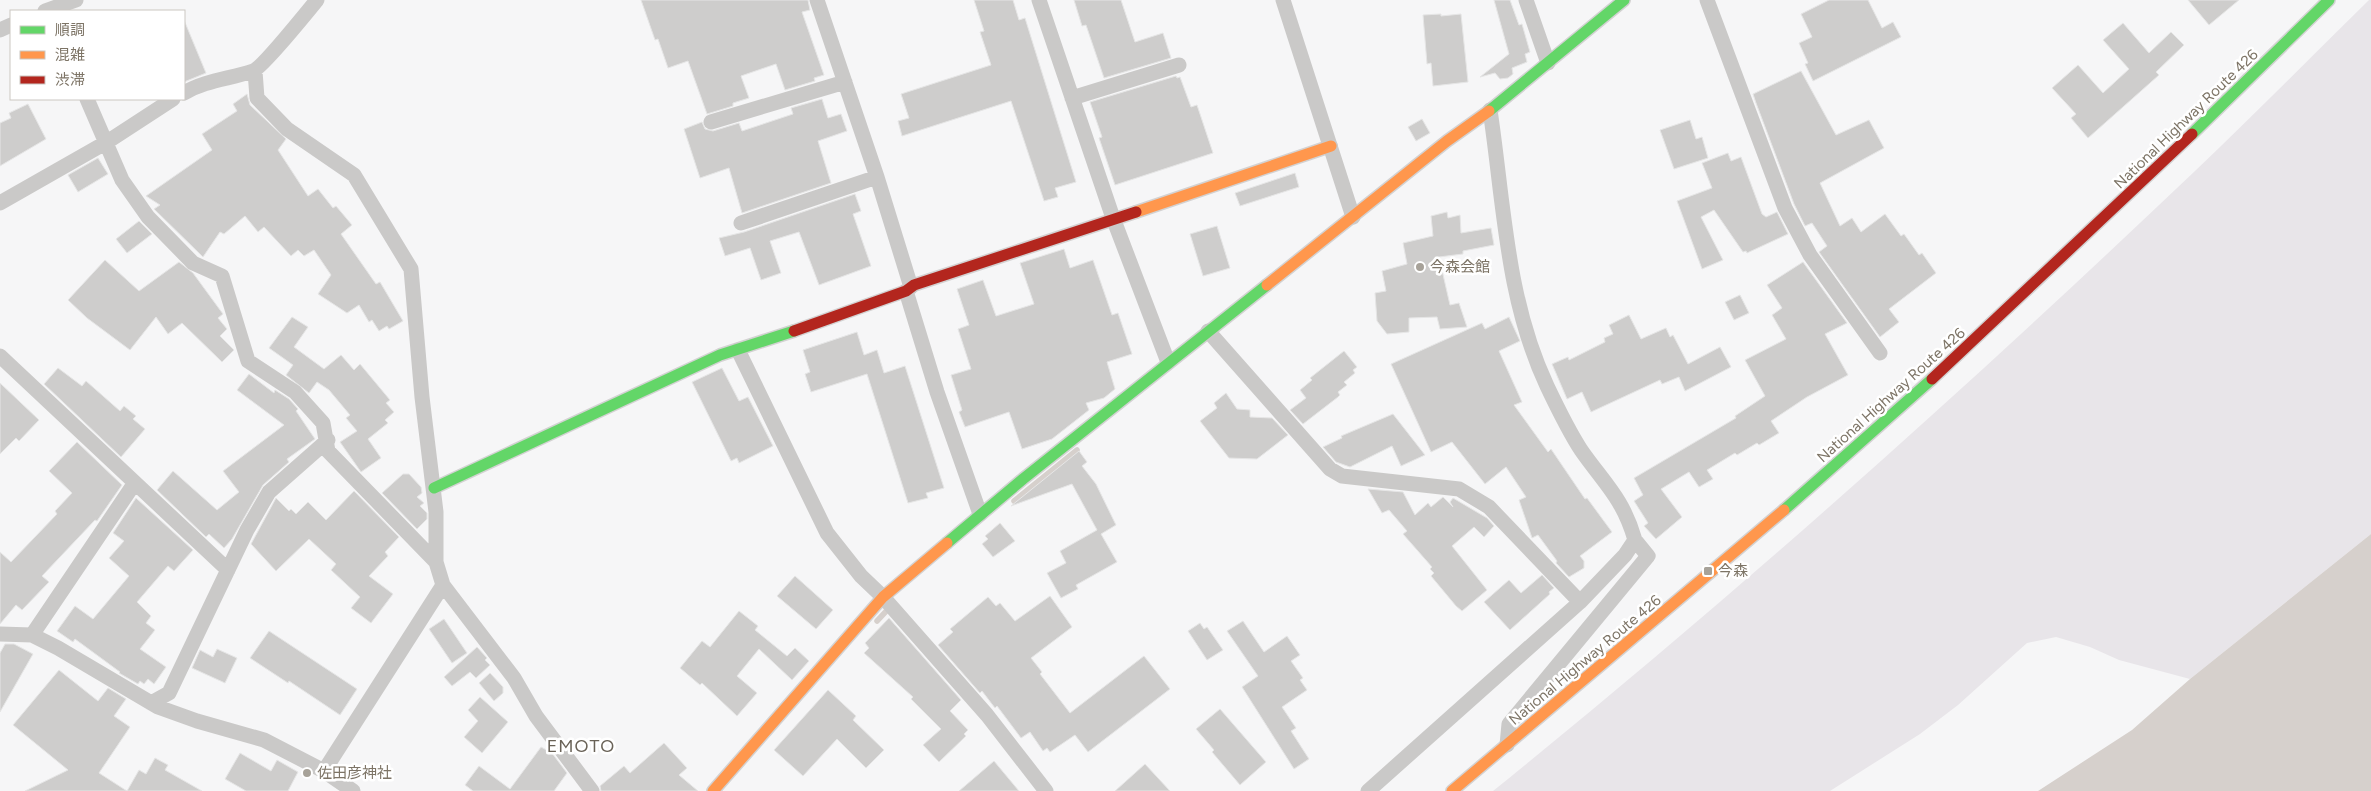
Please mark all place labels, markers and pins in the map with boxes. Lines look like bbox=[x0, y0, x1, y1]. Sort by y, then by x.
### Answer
place label: 今森会館 bbox=[1430, 258, 1490, 276]
marker: 今森会館 bbox=[1414, 261, 1426, 273]
place label: 今森 bbox=[1718, 562, 1748, 580]
marker: 今森 bbox=[1702, 565, 1714, 577]
place label: 佐田彦神社 bbox=[317, 764, 392, 782]
marker: 佐田彦神社 bbox=[301, 767, 313, 779]

